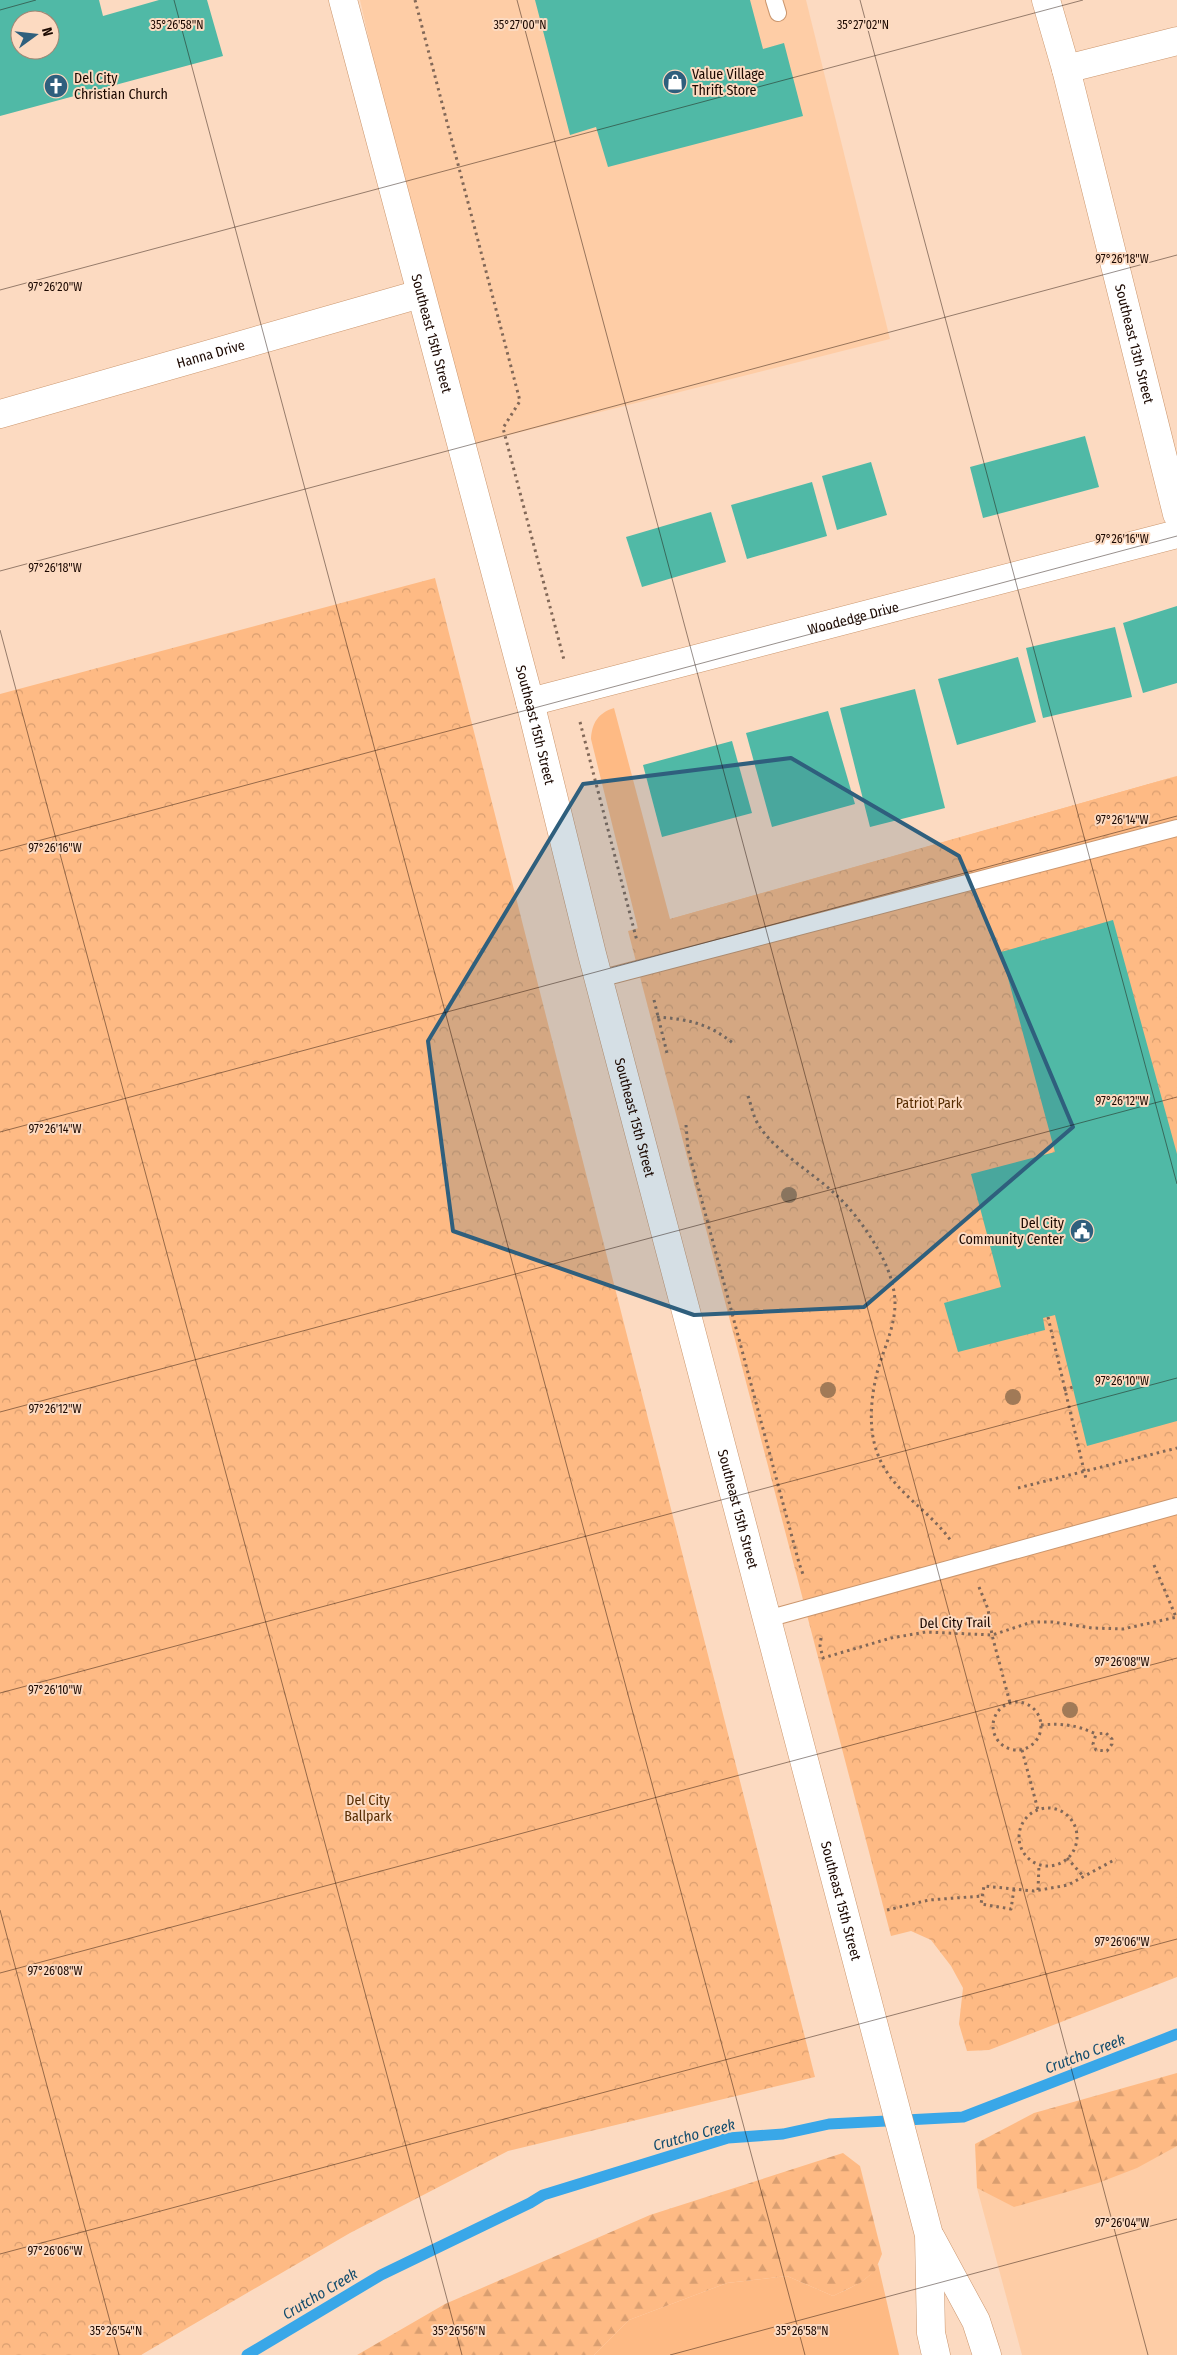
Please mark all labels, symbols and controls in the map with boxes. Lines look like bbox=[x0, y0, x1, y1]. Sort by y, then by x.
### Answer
north arrow bbox=[10, 10, 60, 60]
text: 35°26'58"N bbox=[150, 18, 204, 32]
text: 35°27'00"N bbox=[493, 18, 547, 32]
text: 35°27'02"N bbox=[837, 18, 889, 32]
text: N bbox=[38, 26, 56, 38]
place label: Value Village Thrift Store bbox=[692, 66, 765, 99]
shop icon: Value Village Thrift Store bbox=[662, 69, 688, 95]
place label: Del City Christian Church bbox=[74, 70, 168, 103]
church icon: Del City Christian Church bbox=[43, 73, 69, 99]
text: 97°26'18"W bbox=[1095, 252, 1149, 266]
street label: Southeast 15th Street bbox=[408, 272, 456, 395]
text: 97°26'20"W bbox=[28, 280, 82, 294]
street label: Southeast 13th Street bbox=[1111, 282, 1158, 406]
street label: Hanna Drive bbox=[175, 336, 247, 372]
text: 97°26'16"W bbox=[1095, 532, 1149, 546]
text: 97°26'18"W bbox=[28, 561, 82, 575]
street label: Woodedge Drive bbox=[806, 598, 901, 638]
street label: Southeast 15th Street bbox=[512, 663, 559, 787]
text: 97°26'14"W bbox=[1095, 813, 1149, 827]
text: 97°26'16"W bbox=[28, 841, 82, 855]
street label: Southeast 15th Street bbox=[611, 1056, 659, 1179]
text: 97°26'12"W bbox=[1095, 1094, 1149, 1108]
park label: Patriot Park bbox=[896, 1095, 963, 1112]
text: 97°26'14"W bbox=[28, 1122, 82, 1136]
place label: Del City Community Center bbox=[959, 1215, 1065, 1248]
public building icon: Del City Community Center bbox=[1069, 1218, 1095, 1244]
text: 97°26'10"W bbox=[1095, 1374, 1149, 1388]
text: 97°26'12"W bbox=[28, 1402, 82, 1416]
street label: Southeast 15th Street bbox=[714, 1448, 762, 1571]
street label: Del City Trail bbox=[919, 1614, 991, 1632]
text: 97°26'08"W bbox=[1094, 1655, 1150, 1669]
text: 97°26'10"W bbox=[28, 1683, 82, 1697]
park label: Del City Ballpark bbox=[344, 1792, 392, 1825]
street label: Southeast 15th Street bbox=[817, 1839, 865, 1963]
text: 97°26'06"W bbox=[1094, 1935, 1150, 1949]
text: 97°26'08"W bbox=[27, 1964, 83, 1978]
water label: Crutcho Creek bbox=[1042, 2030, 1128, 2077]
water label: Crutcho Creek bbox=[651, 2115, 738, 2155]
text: 97°26'04"W bbox=[1095, 2216, 1149, 2230]
text: 97°26'06"W bbox=[27, 2244, 83, 2258]
water label: Crutcho Creek bbox=[279, 2264, 361, 2323]
text: 35°26'54"N bbox=[90, 2324, 142, 2338]
text: 35°26'56"N bbox=[433, 2324, 485, 2338]
text: 35°26'58"N bbox=[775, 2324, 829, 2338]

